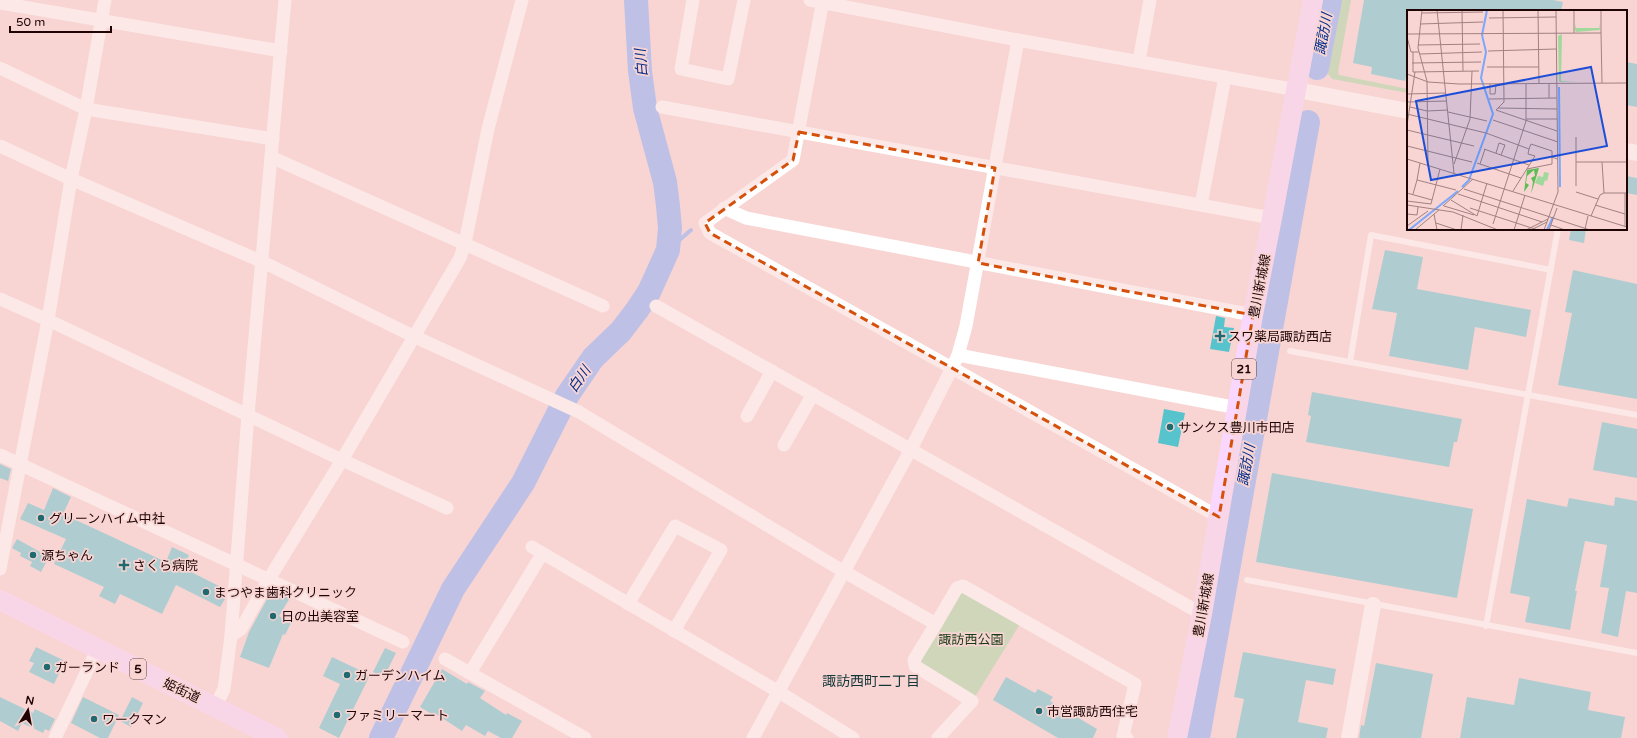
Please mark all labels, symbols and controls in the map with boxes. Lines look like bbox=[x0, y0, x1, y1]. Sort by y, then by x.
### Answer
scale bar bbox=[10, 8, 111, 34]
water label: 諏訪川 bbox=[1311, 10, 1336, 56]
inset map bbox=[1407, 10, 1627, 230]
text: 50 m bbox=[16, 15, 45, 29]
water label: 白川 bbox=[632, 46, 651, 78]
street label: 豊川新城線 bbox=[1246, 253, 1274, 320]
place label: スワ薬局諏訪西店 bbox=[1228, 329, 1332, 345]
marker: スワ薬局諏訪西店 bbox=[1215, 331, 1225, 341]
road number: 21 bbox=[1232, 359, 1256, 379]
water label: 白川 bbox=[564, 361, 596, 396]
place label: サンクス豊川市田店 bbox=[1178, 420, 1295, 436]
marker: サンクス豊川市田店 bbox=[1165, 422, 1175, 432]
water label: 諏訪川 bbox=[1234, 441, 1259, 487]
place label: グリーンハイム中社 bbox=[49, 511, 165, 527]
marker: グリーンハイム中社 bbox=[36, 513, 46, 523]
place label: 源ちゃん bbox=[41, 548, 93, 564]
marker: 源ちゃん bbox=[28, 550, 38, 560]
place label: さくら病院 bbox=[133, 558, 198, 574]
marker: さくら病院 bbox=[118, 559, 130, 571]
street label: 豊川新城線 bbox=[1190, 572, 1218, 639]
place label: まつやま歯科クリニック bbox=[214, 585, 357, 601]
marker: まつやま歯科クリニック bbox=[201, 587, 211, 597]
place label: 日の出美容室 bbox=[281, 609, 359, 625]
marker: 日の出美容室 bbox=[268, 611, 278, 621]
park label: 諏訪西公園 bbox=[938, 632, 1004, 648]
road number: 5 bbox=[130, 659, 146, 679]
place label: ガーランド bbox=[55, 660, 120, 676]
marker: ガーランド bbox=[42, 662, 52, 672]
place label: ガーデンハイム bbox=[355, 668, 445, 684]
marker: ガーデンハイム bbox=[342, 670, 352, 680]
district label: 諏訪西町二丁目 bbox=[822, 673, 920, 690]
street label: 姫街道 bbox=[161, 675, 203, 707]
north arrow bbox=[8, 690, 48, 730]
text: N bbox=[24, 693, 35, 708]
place label: 市営諏訪西住宅 bbox=[1047, 704, 1138, 720]
marker: 市営諏訪西住宅 bbox=[1034, 706, 1044, 716]
place label: ファミリーマート bbox=[345, 708, 449, 724]
marker: ファミリーマート bbox=[332, 710, 342, 720]
place label: ワークマン bbox=[102, 712, 167, 728]
marker: ワークマン bbox=[89, 714, 99, 724]

